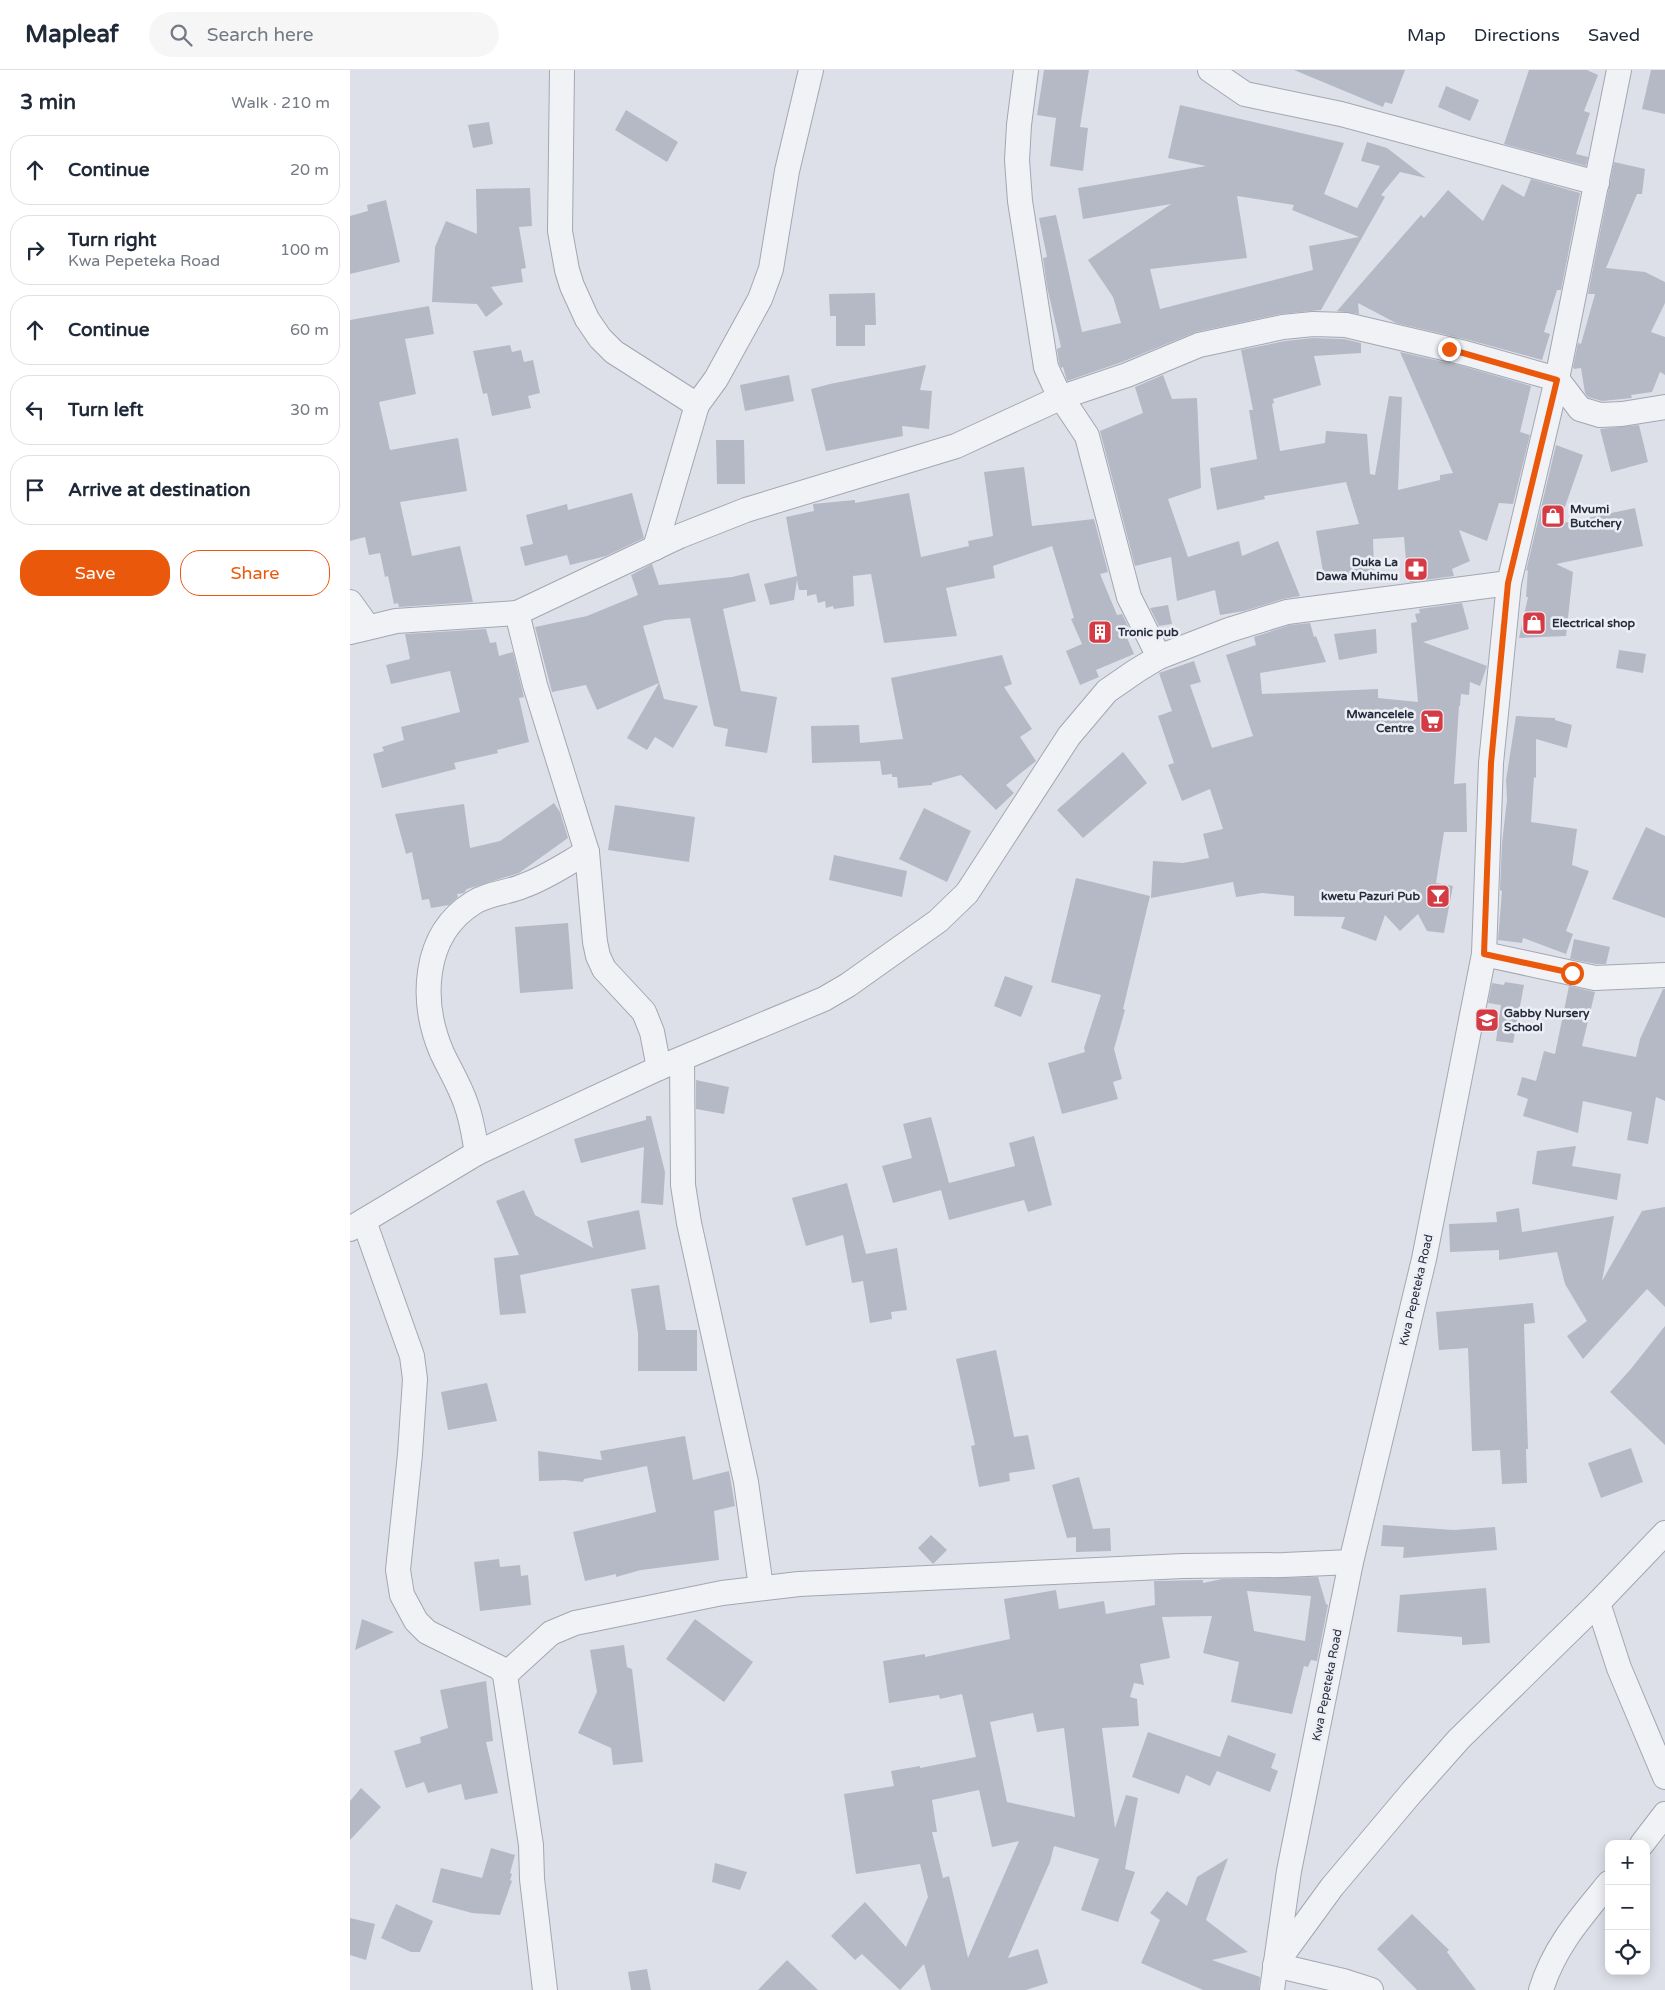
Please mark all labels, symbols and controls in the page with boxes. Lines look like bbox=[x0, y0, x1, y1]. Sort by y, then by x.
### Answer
search box bbox=[149, 12, 499, 57]
text: Mapleaf bbox=[25, 20, 119, 49]
icon: search bbox=[167, 21, 195, 49]
text: Search here bbox=[207, 24, 314, 46]
text: Map bbox=[1407, 24, 1446, 46]
text: Directions bbox=[1474, 24, 1560, 46]
text: Saved bbox=[1588, 24, 1640, 46]
text: 3 min bbox=[20, 90, 76, 115]
text: Walk · 210 m bbox=[231, 93, 330, 113]
icon: ahead bbox=[21, 156, 49, 184]
text: Continue bbox=[68, 159, 150, 181]
text: 20 m bbox=[290, 160, 329, 180]
text: Turn right bbox=[68, 229, 156, 251]
icon: right bbox=[21, 236, 49, 264]
text: 100 m bbox=[280, 240, 329, 260]
text: Kwa Pepeteka Road bbox=[68, 251, 220, 271]
icon: ahead bbox=[21, 316, 49, 344]
text: Continue bbox=[68, 319, 150, 341]
text: 60 m bbox=[290, 320, 329, 340]
route end bbox=[1438, 338, 1461, 361]
icon: left bbox=[21, 396, 49, 424]
text: Turn left bbox=[68, 399, 144, 421]
text: 30 m bbox=[290, 400, 329, 420]
icon: arrive bbox=[21, 476, 49, 504]
text: Arrive at destination bbox=[68, 479, 251, 501]
place label: Mvumi Butchery bbox=[1570, 502, 1622, 531]
shop icon: Mvumi Butchery bbox=[1540, 503, 1566, 529]
button: Save bbox=[20, 550, 170, 596]
button: Share bbox=[180, 550, 330, 596]
place label: Duka La Dawa Muhimu bbox=[1316, 555, 1398, 583]
pharmacy icon: Duka La Dawa Muhimu bbox=[1403, 556, 1429, 582]
shop icon: Electrical shop bbox=[1521, 610, 1547, 636]
place label: Electrical shop bbox=[1552, 616, 1636, 631]
building icon: Tronic pub bbox=[1087, 619, 1113, 645]
place label: Tronic pub bbox=[1117, 625, 1179, 640]
place label: Mwancelele Centre bbox=[1346, 707, 1414, 735]
supermarket icon: Mwancelele Centre bbox=[1419, 708, 1445, 734]
bar icon: kwetu Pazuri Pub bbox=[1425, 883, 1451, 909]
place label: kwetu Pazuri Pub bbox=[1321, 889, 1420, 903]
route start bbox=[1561, 962, 1584, 985]
place label: Gabby Nursery School bbox=[1504, 1006, 1590, 1034]
school or university icon: Gabby Nursery School bbox=[1474, 1007, 1500, 1033]
street label: Kwa Pepeteka Road bbox=[1396, 1233, 1436, 1347]
street label: Kwa Pepeteka Road bbox=[1309, 1628, 1345, 1742]
map controls bbox=[1605, 1840, 1650, 1975]
button: + bbox=[1605, 1840, 1650, 1885]
button: − bbox=[1605, 1885, 1650, 1930]
button: locate bbox=[1605, 1930, 1650, 1975]

